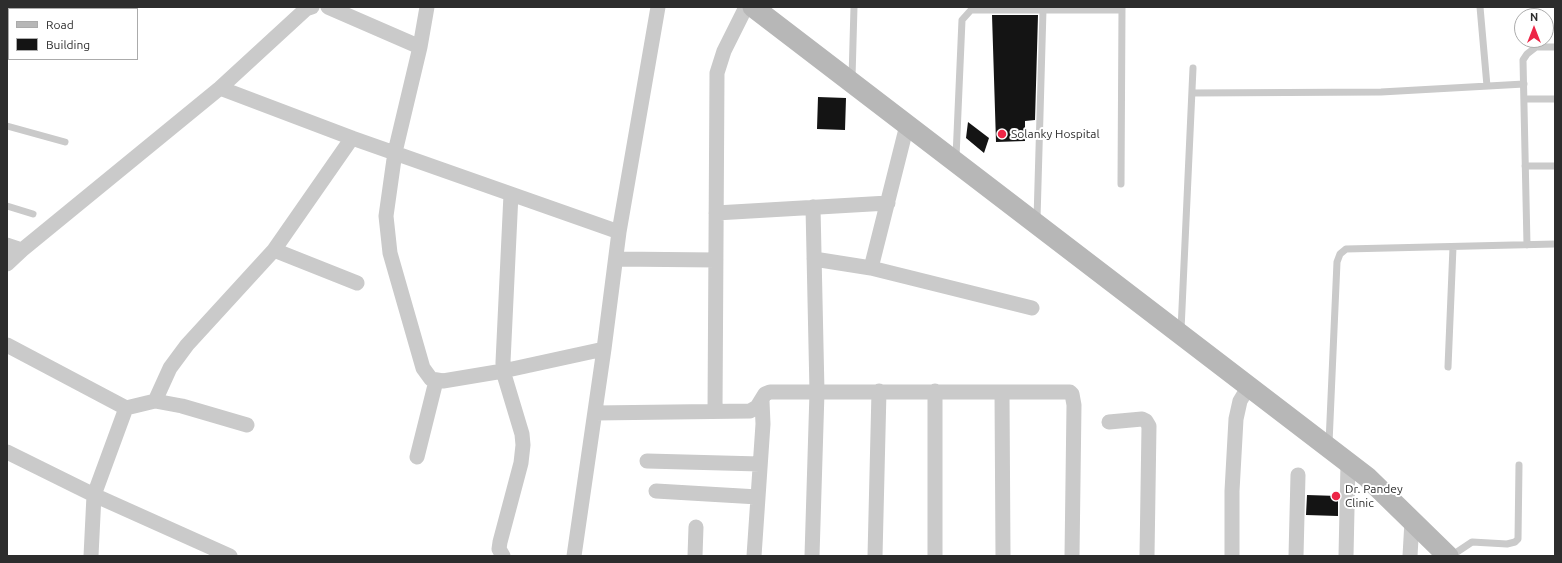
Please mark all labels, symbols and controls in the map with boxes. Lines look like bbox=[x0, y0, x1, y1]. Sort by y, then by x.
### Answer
legend bbox=[8, 8, 138, 60]
north arrow bbox=[1514, 8, 1554, 48]
text: N bbox=[1530, 11, 1538, 23]
text: Road bbox=[46, 18, 74, 31]
text: Building bbox=[46, 38, 90, 51]
place label: Solanky Hospital bbox=[1011, 127, 1100, 141]
marker: Solanky Hospital bbox=[996, 128, 1008, 140]
place label: Dr. Pandey Clinic bbox=[1345, 482, 1403, 510]
marker: Dr. Pandey Clinic bbox=[1330, 490, 1342, 502]

